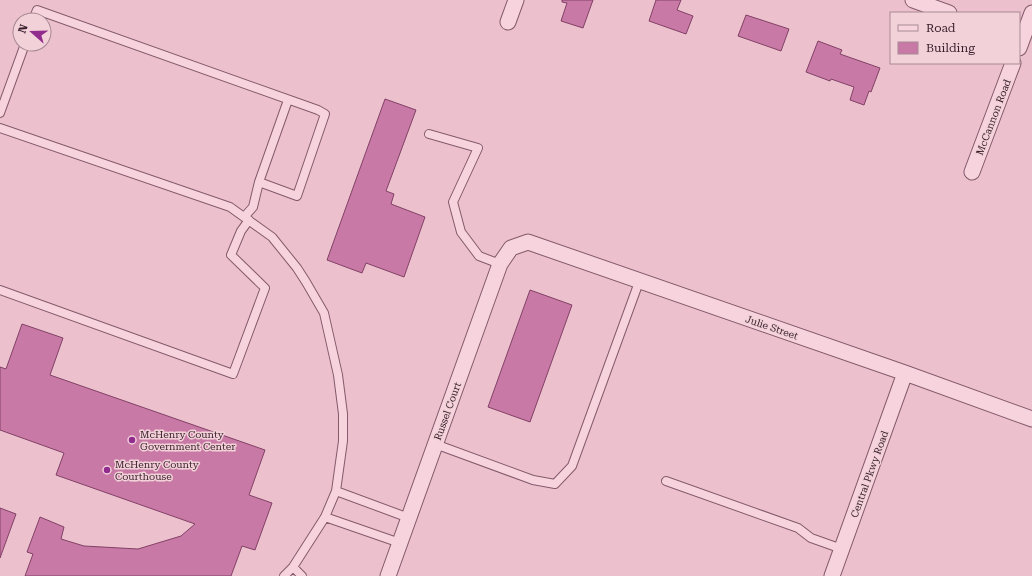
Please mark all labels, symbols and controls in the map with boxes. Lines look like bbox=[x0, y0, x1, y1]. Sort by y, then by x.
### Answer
north arrow bbox=[12, 12, 52, 52]
legend bbox=[890, 12, 1020, 64]
text: Road bbox=[926, 21, 956, 35]
text: N bbox=[16, 22, 31, 35]
text: Building bbox=[926, 41, 975, 55]
street label: McCannon Road bbox=[974, 77, 1013, 157]
street label: Julie Street bbox=[744, 313, 800, 342]
street label: Russel Court bbox=[432, 380, 463, 442]
street label: Central Pkwy Road bbox=[849, 428, 891, 519]
place label: McHenry County Government Center bbox=[140, 429, 235, 452]
marker: McHenry County Government Center bbox=[127, 435, 137, 445]
place label: McHenry County Courthouse bbox=[115, 459, 199, 482]
marker: McHenry County Courthouse bbox=[102, 465, 112, 475]

